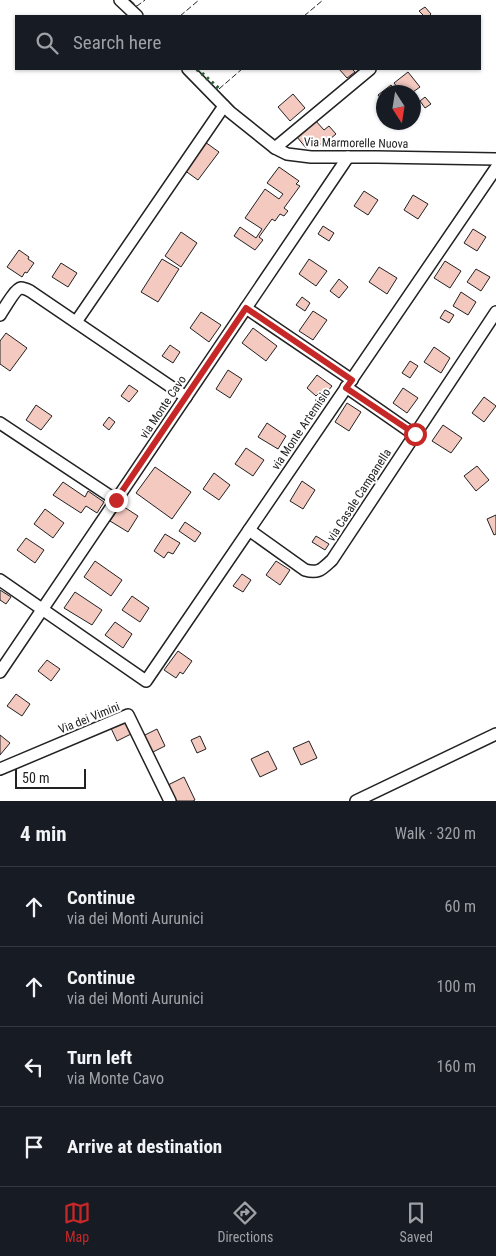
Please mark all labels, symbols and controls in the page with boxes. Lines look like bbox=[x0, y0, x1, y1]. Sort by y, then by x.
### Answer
search box bbox=[15, 15, 481, 70]
icon: search bbox=[33, 29, 61, 57]
text: Search here bbox=[73, 31, 161, 54]
north arrow bbox=[376, 85, 421, 130]
street label: Via Marmorelle Nuova bbox=[304, 135, 409, 151]
street label: via Monte Cavo bbox=[137, 373, 189, 441]
street label: via Monte Artemisio bbox=[269, 386, 333, 472]
route start bbox=[404, 423, 427, 446]
street label: via Casale Campanella bbox=[324, 446, 394, 544]
route end bbox=[105, 489, 128, 512]
street label: Via dei Vimini bbox=[56, 699, 122, 737]
scale bar bbox=[15, 766, 86, 789]
text: 50 m bbox=[22, 770, 50, 786]
text: 4 min bbox=[20, 822, 67, 846]
text: Walk · 320 m bbox=[395, 824, 476, 843]
text: Continue bbox=[67, 886, 135, 909]
icon: ahead bbox=[20, 893, 48, 921]
text: 60 m bbox=[444, 897, 476, 916]
text: via dei Monti Aurunici bbox=[67, 909, 204, 928]
text: Continue bbox=[67, 966, 135, 989]
icon: ahead bbox=[20, 973, 48, 1001]
text: 100 m bbox=[437, 977, 476, 996]
text: via dei Monti Aurunici bbox=[67, 989, 204, 1008]
text: Turn left bbox=[67, 1046, 132, 1069]
icon: left bbox=[20, 1053, 48, 1081]
text: 160 m bbox=[437, 1057, 476, 1076]
text: via Monte Cavo bbox=[67, 1069, 164, 1088]
icon: arrive bbox=[20, 1133, 48, 1161]
text: Arrive at destination bbox=[67, 1135, 222, 1158]
tab: Map bbox=[63, 1199, 91, 1245]
tab: Directions bbox=[217, 1199, 273, 1245]
tab: Saved bbox=[400, 1199, 433, 1245]

